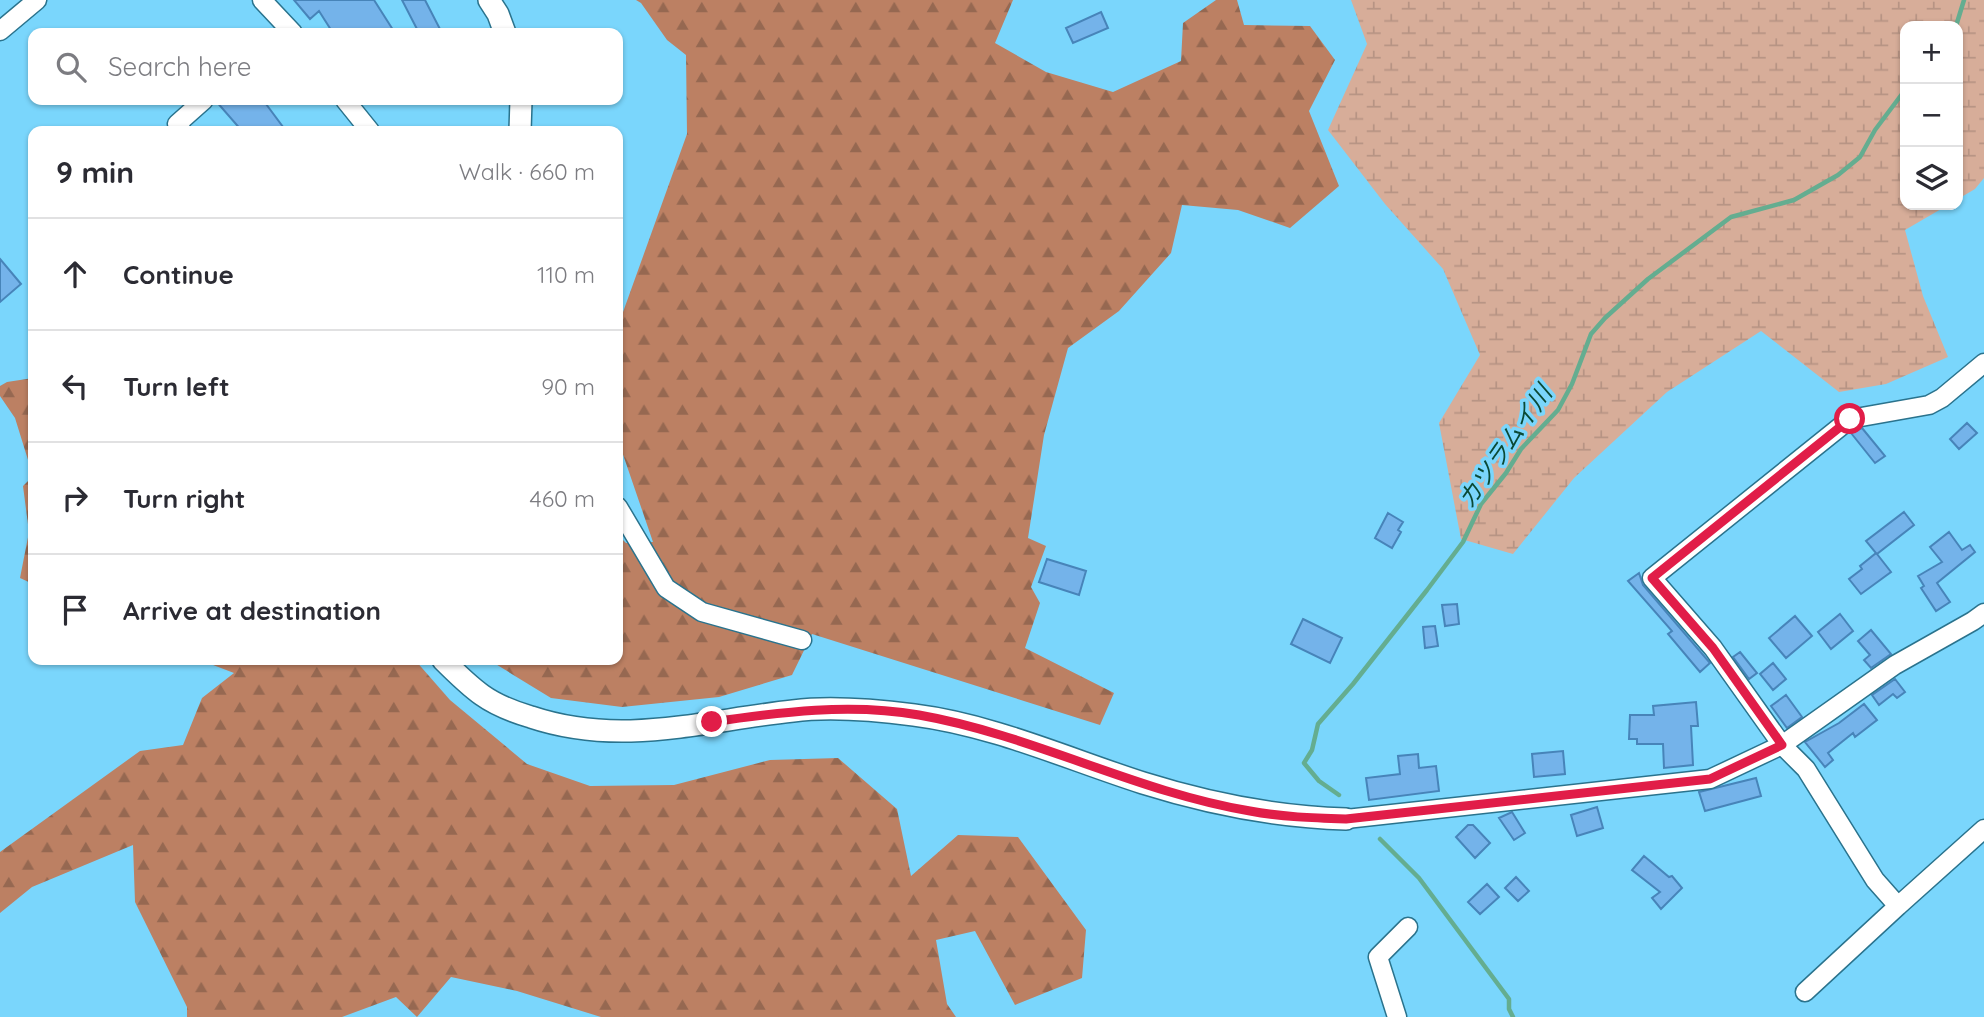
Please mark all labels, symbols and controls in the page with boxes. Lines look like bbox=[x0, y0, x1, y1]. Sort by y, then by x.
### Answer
map controls bbox=[1900, 21, 1963, 210]
button: + bbox=[1900, 21, 1963, 84]
search box bbox=[28, 28, 623, 105]
icon: search bbox=[52, 48, 90, 86]
text: Search here bbox=[108, 50, 252, 83]
button: − bbox=[1900, 84, 1963, 147]
button: layers bbox=[1900, 147, 1963, 210]
text: 9 min bbox=[56, 153, 134, 191]
text: Walk · 660 m bbox=[459, 157, 595, 186]
icon: ahead bbox=[56, 255, 94, 293]
text: Continue bbox=[123, 258, 234, 291]
text: 110 m bbox=[537, 260, 595, 289]
icon: left bbox=[56, 367, 94, 405]
text: Turn left bbox=[123, 370, 230, 403]
text: 90 m bbox=[541, 372, 595, 401]
water label: カツラムイ川 bbox=[1451, 377, 1559, 514]
route start bbox=[1834, 403, 1865, 434]
icon: right bbox=[56, 479, 94, 517]
text: Turn right bbox=[123, 482, 245, 515]
text: 460 m bbox=[530, 484, 595, 513]
icon: arrive bbox=[56, 591, 94, 629]
text: Arrive at destination bbox=[123, 594, 381, 627]
route end bbox=[696, 706, 727, 737]

